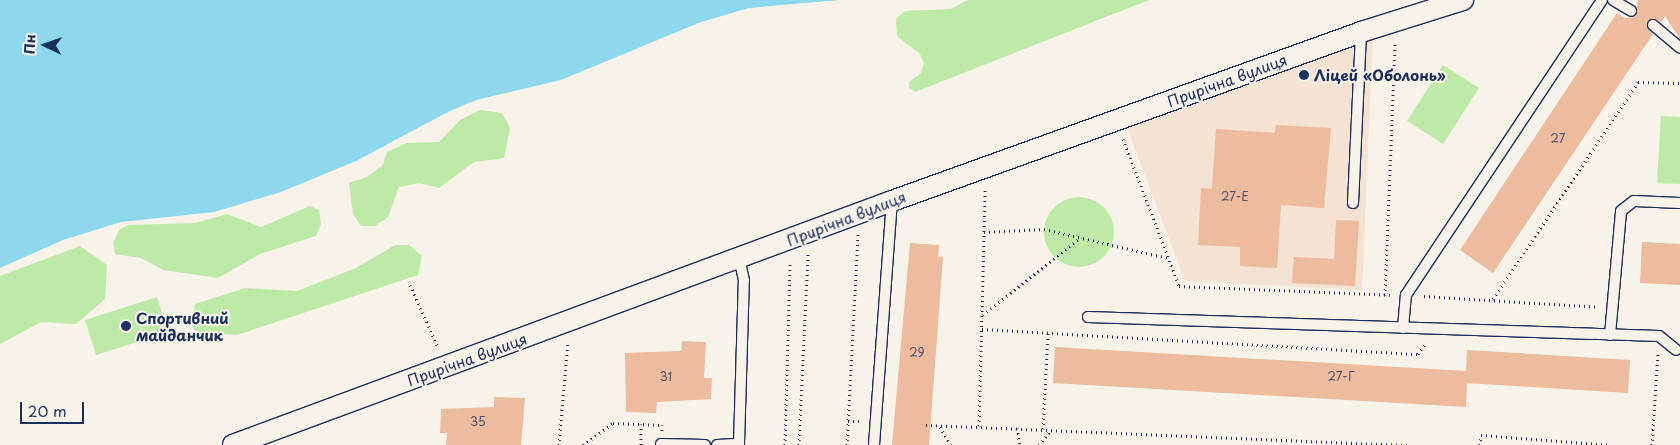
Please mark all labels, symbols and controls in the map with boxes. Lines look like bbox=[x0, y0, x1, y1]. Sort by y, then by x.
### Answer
north arrow bbox=[20, 20, 70, 70]
text: Пн bbox=[19, 34, 41, 55]
street label: Прирічна вулиця bbox=[1164, 50, 1290, 110]
place label: Ліцей «Оболонь» bbox=[1314, 66, 1445, 84]
marker: Ліцей «Оболонь» bbox=[1298, 69, 1310, 81]
house number: 27 bbox=[1551, 132, 1565, 146]
street label: Прирічна вулиця bbox=[783, 187, 909, 249]
house number: 27-Е bbox=[1221, 190, 1249, 204]
place label: Спортивний майданчик bbox=[136, 308, 229, 343]
marker: Спортивний майданчик bbox=[120, 320, 132, 332]
street label: Прирічна вулиця bbox=[404, 329, 530, 389]
house number: 29 bbox=[909, 346, 925, 360]
house number: 31 bbox=[660, 370, 672, 384]
house number: 27-Г bbox=[1328, 370, 1354, 384]
scale bar bbox=[22, 392, 86, 424]
text: 20 m bbox=[28, 399, 67, 422]
house number: 35 bbox=[470, 415, 486, 429]

